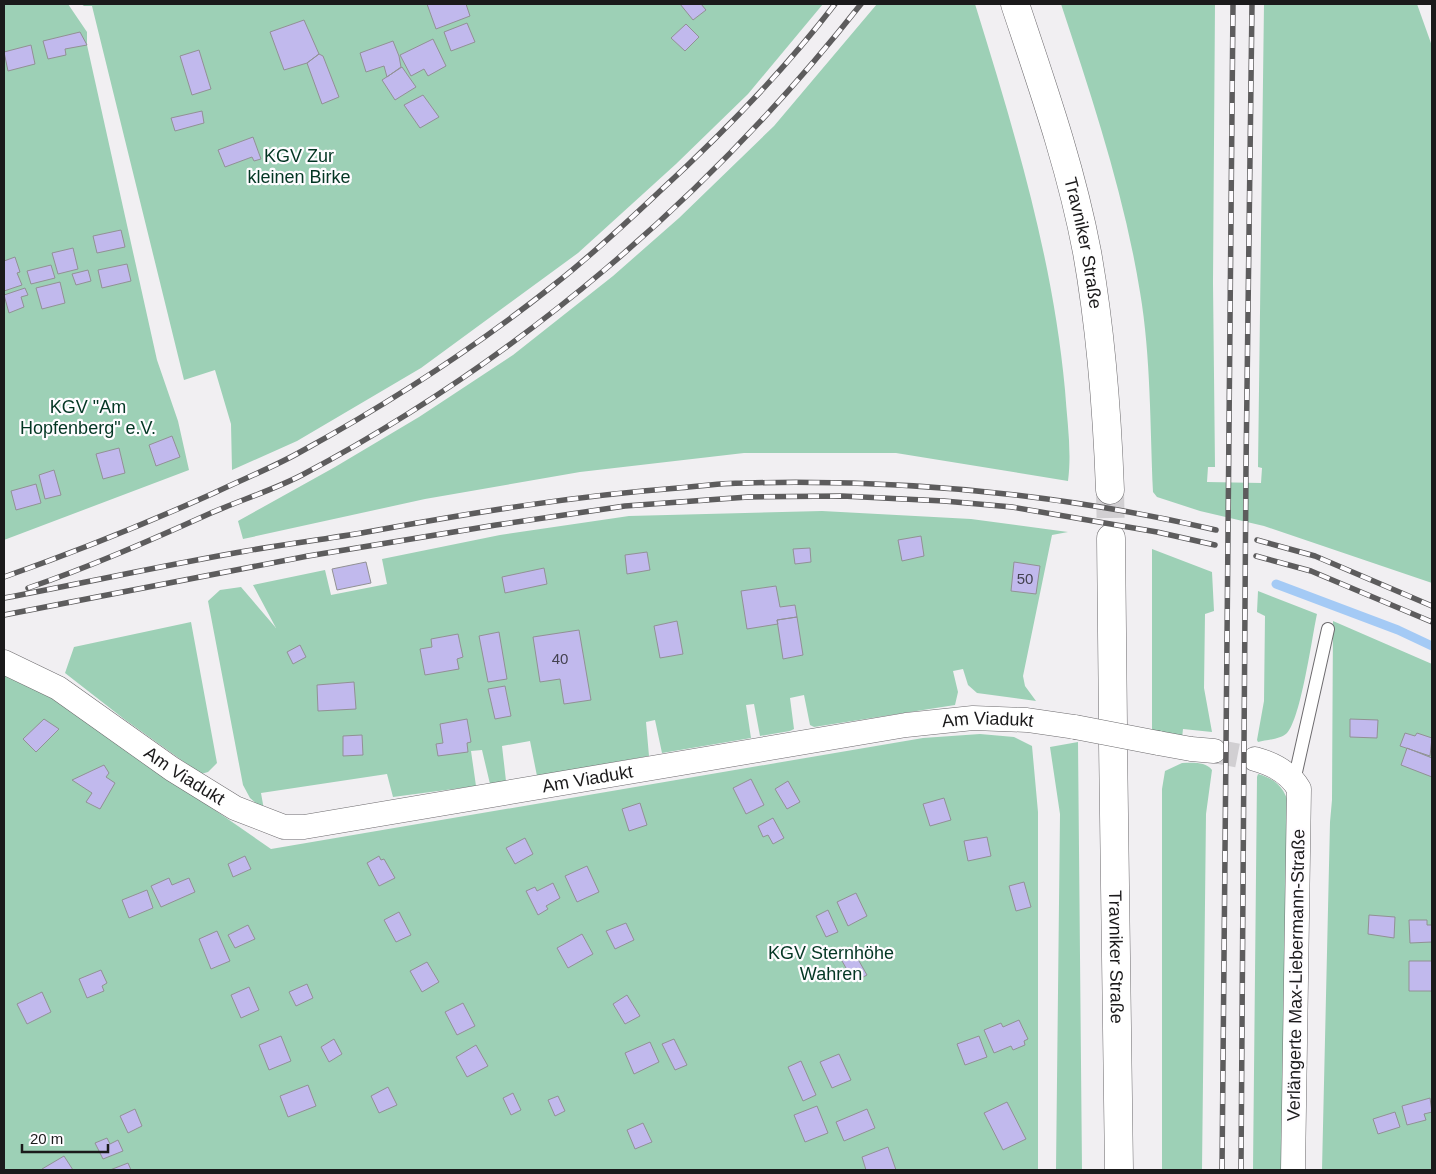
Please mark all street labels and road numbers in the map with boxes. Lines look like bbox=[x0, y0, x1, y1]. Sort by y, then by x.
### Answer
street label: Travniker Straße bbox=[1060, 175, 1106, 310]
street label: Am Viadukt bbox=[941, 708, 1035, 731]
street label: Am Viadukt bbox=[140, 743, 228, 809]
street label: Am Viadukt bbox=[541, 761, 634, 796]
street label: Verlängerte Max-Liebermann-Straße bbox=[1283, 829, 1309, 1121]
street label: Travniker Straße bbox=[1105, 890, 1127, 1024]

